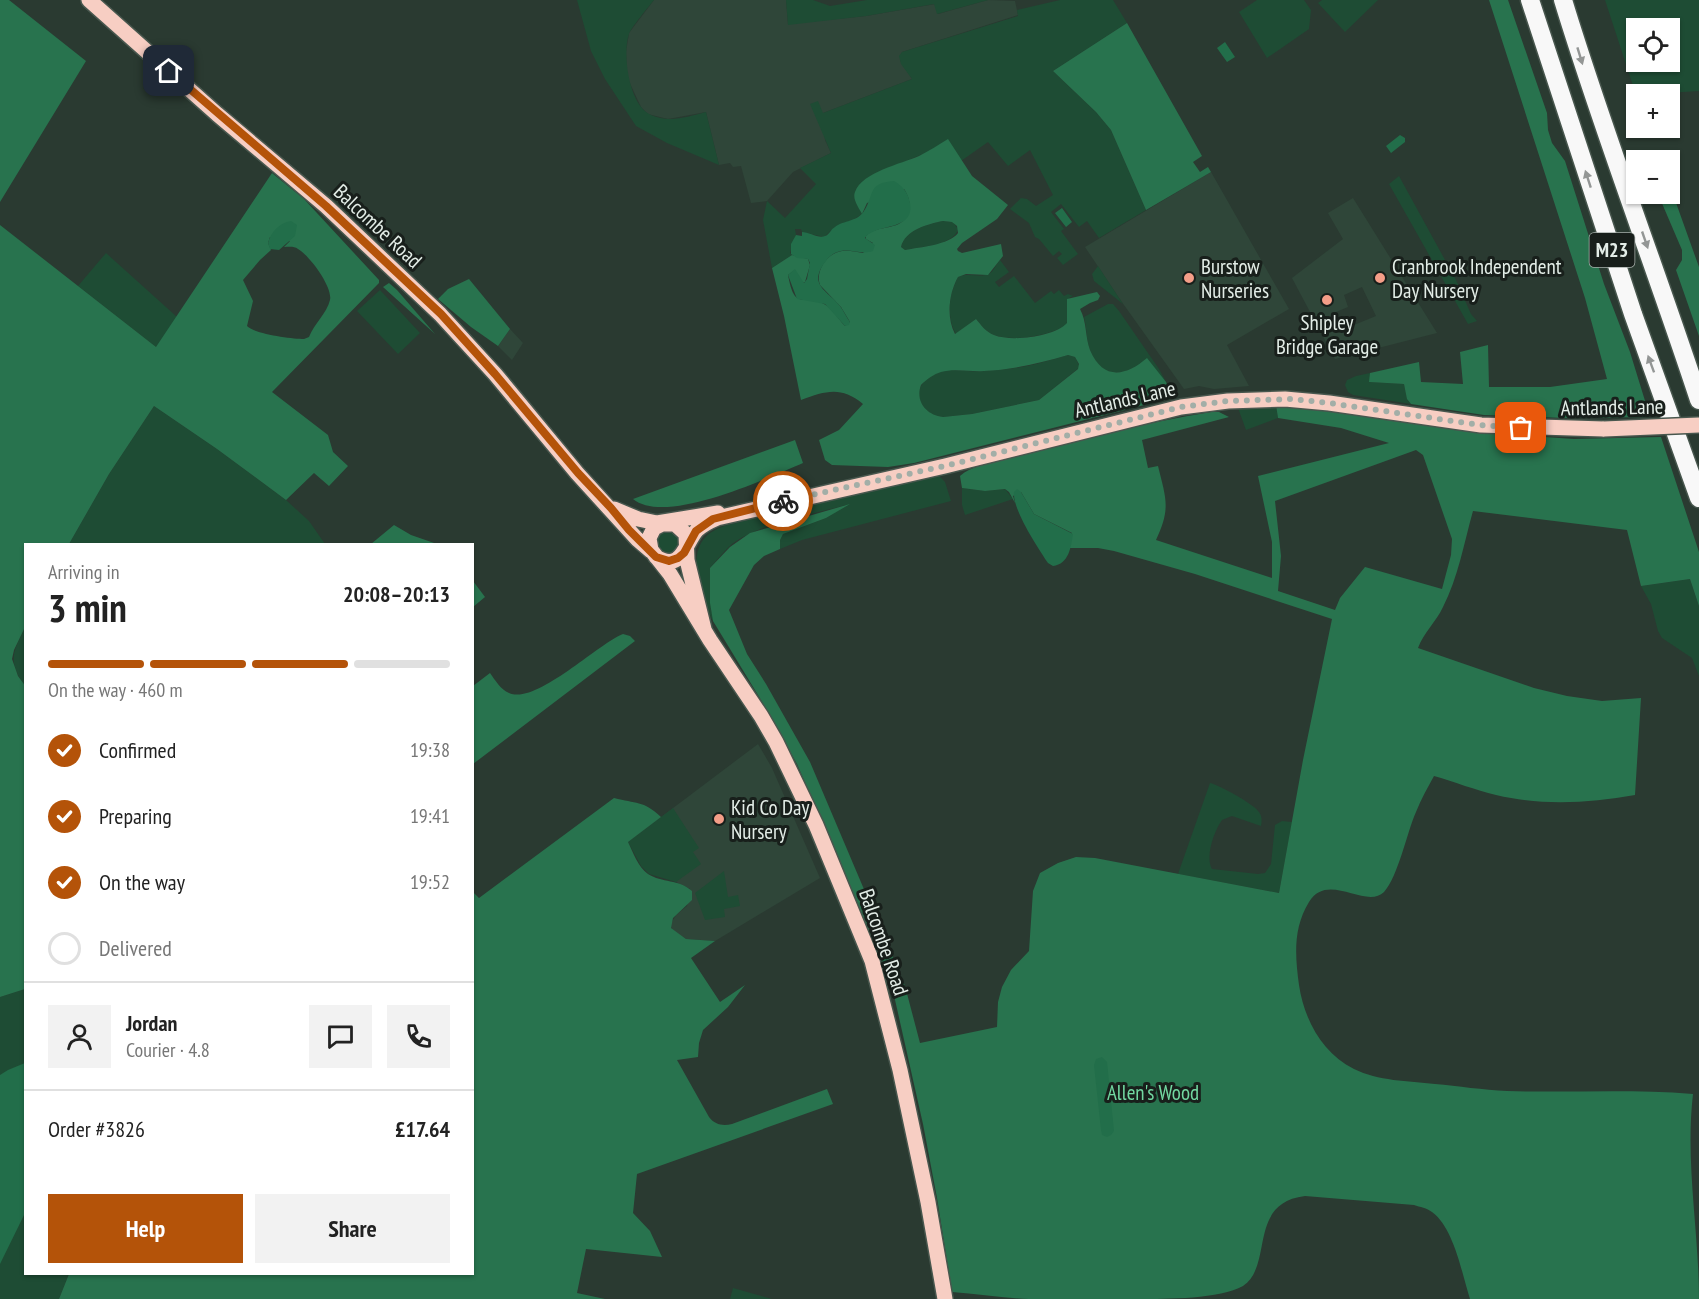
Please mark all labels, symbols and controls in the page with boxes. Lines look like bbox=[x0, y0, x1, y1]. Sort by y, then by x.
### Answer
map controls bbox=[1626, 18, 1680, 204]
button: locate bbox=[1626, 18, 1680, 72]
pin bbox=[143, 45, 194, 96]
one-way arrow bbox=[1576, 47, 1585, 65]
icon: home bbox=[152, 54, 185, 87]
button: + bbox=[1626, 84, 1680, 138]
button: − bbox=[1626, 150, 1680, 204]
one-way arrow bbox=[1583, 170, 1593, 188]
street label: Balcombe Road bbox=[328, 178, 428, 274]
one-way arrow bbox=[1640, 231, 1650, 249]
road number: M23 bbox=[1590, 233, 1634, 267]
place label: Burstow Nurseries bbox=[1201, 253, 1269, 304]
place label: Cranbrook Independent Day Nursery bbox=[1392, 253, 1562, 304]
marker: Burstow Nurseries bbox=[1182, 271, 1196, 285]
marker: Cranbrook Independent Day Nursery bbox=[1373, 271, 1387, 285]
marker: Shipley Bridge Garage bbox=[1320, 293, 1334, 307]
place label: Shipley Bridge Garage bbox=[1276, 309, 1378, 360]
one-way arrow bbox=[1646, 354, 1656, 372]
street label: Antlands Lane bbox=[1072, 374, 1178, 424]
street label: Antlands Lane bbox=[1560, 393, 1664, 421]
pin bbox=[1495, 402, 1546, 453]
icon: bag bbox=[1504, 411, 1537, 444]
courier bbox=[753, 471, 813, 531]
icon: bike bbox=[767, 485, 800, 518]
text: Arriving in bbox=[48, 559, 120, 585]
text: 20:08–20:13 bbox=[343, 580, 450, 608]
text: 3 min bbox=[48, 582, 127, 633]
text: On the way · 460 m bbox=[48, 677, 183, 703]
icon: check bbox=[48, 734, 81, 767]
text: Confirmed bbox=[99, 736, 176, 764]
text: 19:38 bbox=[410, 737, 450, 763]
place label: Kid Co Day Nursery bbox=[731, 794, 809, 845]
icon: check bbox=[48, 800, 81, 833]
text: Preparing bbox=[99, 802, 172, 830]
text: 19:41 bbox=[410, 803, 450, 829]
marker: Kid Co Day Nursery bbox=[712, 812, 726, 826]
icon: check bbox=[48, 866, 81, 899]
text: On the way bbox=[99, 868, 185, 896]
text: 19:52 bbox=[410, 869, 450, 895]
street label: Balcombe Road bbox=[853, 885, 915, 999]
text: Delivered bbox=[99, 934, 172, 962]
button: person bbox=[48, 1005, 111, 1068]
button: chat bbox=[309, 1005, 372, 1068]
button: phone bbox=[387, 1005, 450, 1068]
text: Jordan bbox=[126, 1009, 177, 1037]
text: Courier · 4.8 bbox=[126, 1037, 210, 1063]
park label: Allen's Wood bbox=[1107, 1079, 1199, 1106]
text: Order #3826 bbox=[48, 1115, 145, 1143]
text: £17.64 bbox=[395, 1115, 450, 1143]
button: Help bbox=[48, 1194, 243, 1263]
button: Share bbox=[255, 1194, 450, 1263]

